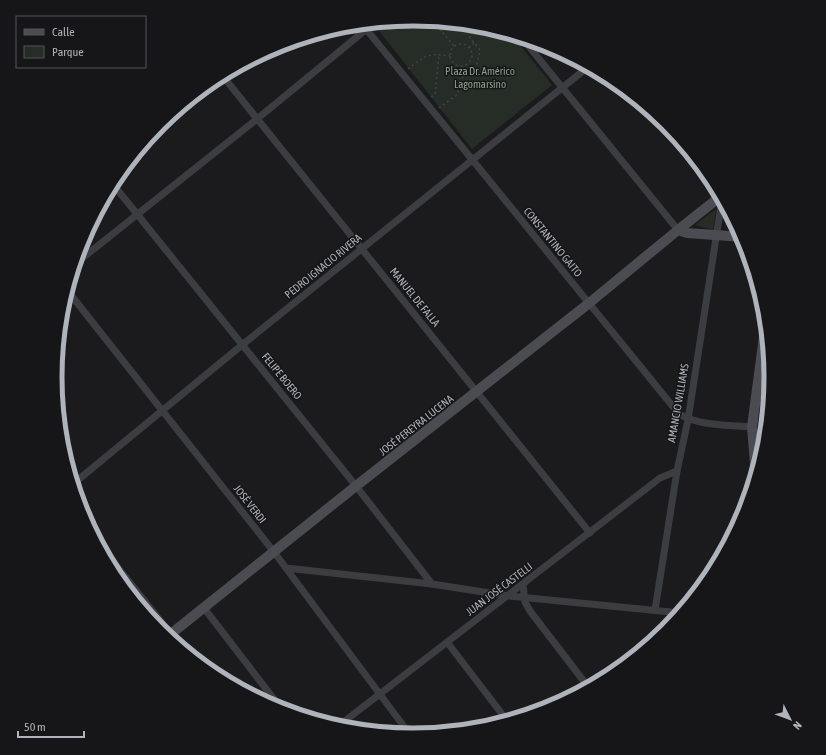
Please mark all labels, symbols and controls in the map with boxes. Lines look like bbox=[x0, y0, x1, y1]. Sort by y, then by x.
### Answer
legend bbox=[16, 16, 146, 68]
text: Calle bbox=[52, 25, 75, 39]
text: Parque bbox=[52, 45, 84, 59]
park label: Plaza Dr. Américo Lagomarsino bbox=[445, 65, 515, 90]
street label: CONSTANTINO GAITO bbox=[521, 205, 585, 279]
street label: PEDRO IGNACIO RIVERA bbox=[282, 231, 364, 301]
street label: MANUEL DE FALLA bbox=[388, 265, 443, 329]
street label: FELIPE BOERO bbox=[260, 351, 304, 401]
street label: AMANCIO WILLIAMS bbox=[665, 362, 691, 443]
street label: JOSÉ PEREYRA LUCENA bbox=[377, 392, 456, 458]
street label: JOSÉ VERDI bbox=[231, 482, 269, 526]
street label: JUAN JOSÉ CASTELLI bbox=[463, 560, 535, 618]
north arrow bbox=[770, 699, 810, 739]
scale bar bbox=[18, 713, 84, 739]
text: N bbox=[791, 719, 804, 732]
text: 50 m bbox=[24, 720, 46, 734]

